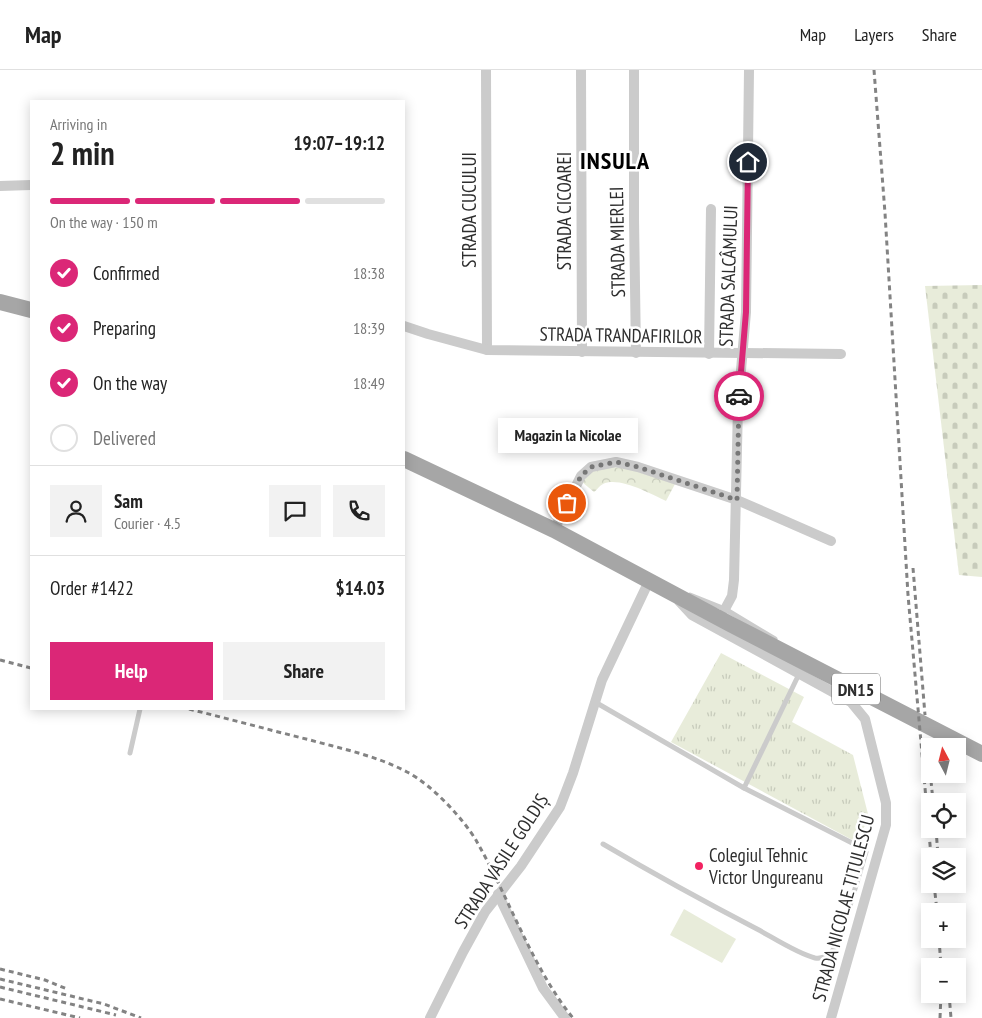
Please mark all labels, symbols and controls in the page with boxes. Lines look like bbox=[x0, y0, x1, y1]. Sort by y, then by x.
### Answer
text: Map bbox=[25, 19, 62, 50]
text: Map bbox=[800, 23, 826, 46]
text: Layers bbox=[854, 23, 894, 46]
text: Share bbox=[922, 23, 957, 46]
text: Arriving in bbox=[50, 114, 107, 134]
text: 19:07–19:12 bbox=[293, 131, 385, 155]
text: 2 min bbox=[50, 132, 115, 174]
pin bbox=[727, 141, 769, 183]
district label: INSULA bbox=[580, 145, 650, 176]
icon: home bbox=[734, 148, 762, 176]
street label: STRADA CUCULUI bbox=[457, 152, 481, 268]
street label: STRADA CICOAREI bbox=[552, 152, 576, 270]
street label: STRADA MIERLEI bbox=[604, 187, 630, 297]
street label: STRADA SALCÂMULUI bbox=[714, 205, 742, 347]
text: On the way · 150 m bbox=[50, 212, 158, 232]
icon: check bbox=[50, 259, 78, 287]
text: Confirmed bbox=[93, 261, 160, 285]
text: 18:38 bbox=[353, 263, 385, 283]
icon: check bbox=[50, 314, 78, 342]
text: Preparing bbox=[93, 316, 156, 340]
text: 18:39 bbox=[353, 318, 385, 338]
street label: STRADA TRANDAFIRILOR bbox=[539, 322, 703, 348]
icon: check bbox=[50, 369, 78, 397]
text: On the way bbox=[93, 371, 167, 395]
courier bbox=[714, 371, 764, 421]
text: 18:49 bbox=[353, 373, 385, 393]
icon: car bbox=[725, 382, 753, 410]
callout: Magazin la Nicolae bbox=[497, 418, 637, 453]
text: Magazin la Nicolae bbox=[515, 425, 621, 445]
text: Delivered bbox=[93, 426, 156, 450]
pin bbox=[546, 482, 588, 524]
button: person bbox=[50, 485, 102, 537]
button: chat bbox=[269, 485, 321, 537]
button: phone bbox=[333, 485, 385, 537]
text: Sam bbox=[114, 489, 143, 513]
icon: bag bbox=[553, 489, 581, 517]
text: Courier · 4.5 bbox=[114, 513, 181, 533]
text: Order #1422 bbox=[50, 576, 134, 600]
text: $14.03 bbox=[336, 576, 385, 600]
button: Help bbox=[50, 642, 213, 700]
button: Share bbox=[223, 642, 385, 700]
road number: DN15 bbox=[832, 674, 880, 704]
north arrow bbox=[921, 738, 966, 782]
map controls bbox=[921, 738, 966, 1003]
street label: STRADA VASILE GOLDIȘ bbox=[449, 789, 553, 933]
button: locate bbox=[921, 793, 966, 838]
street label: STRADA NICOLAE TITULESCU bbox=[807, 812, 879, 1004]
place label: Colegiul Tehnic Victor Ungureanu bbox=[708, 843, 823, 889]
button: layers bbox=[921, 848, 966, 893]
marker: Colegiul Tehnic Victor Ungureanu bbox=[693, 860, 705, 872]
button: + bbox=[921, 903, 966, 948]
button: − bbox=[921, 958, 966, 1003]

